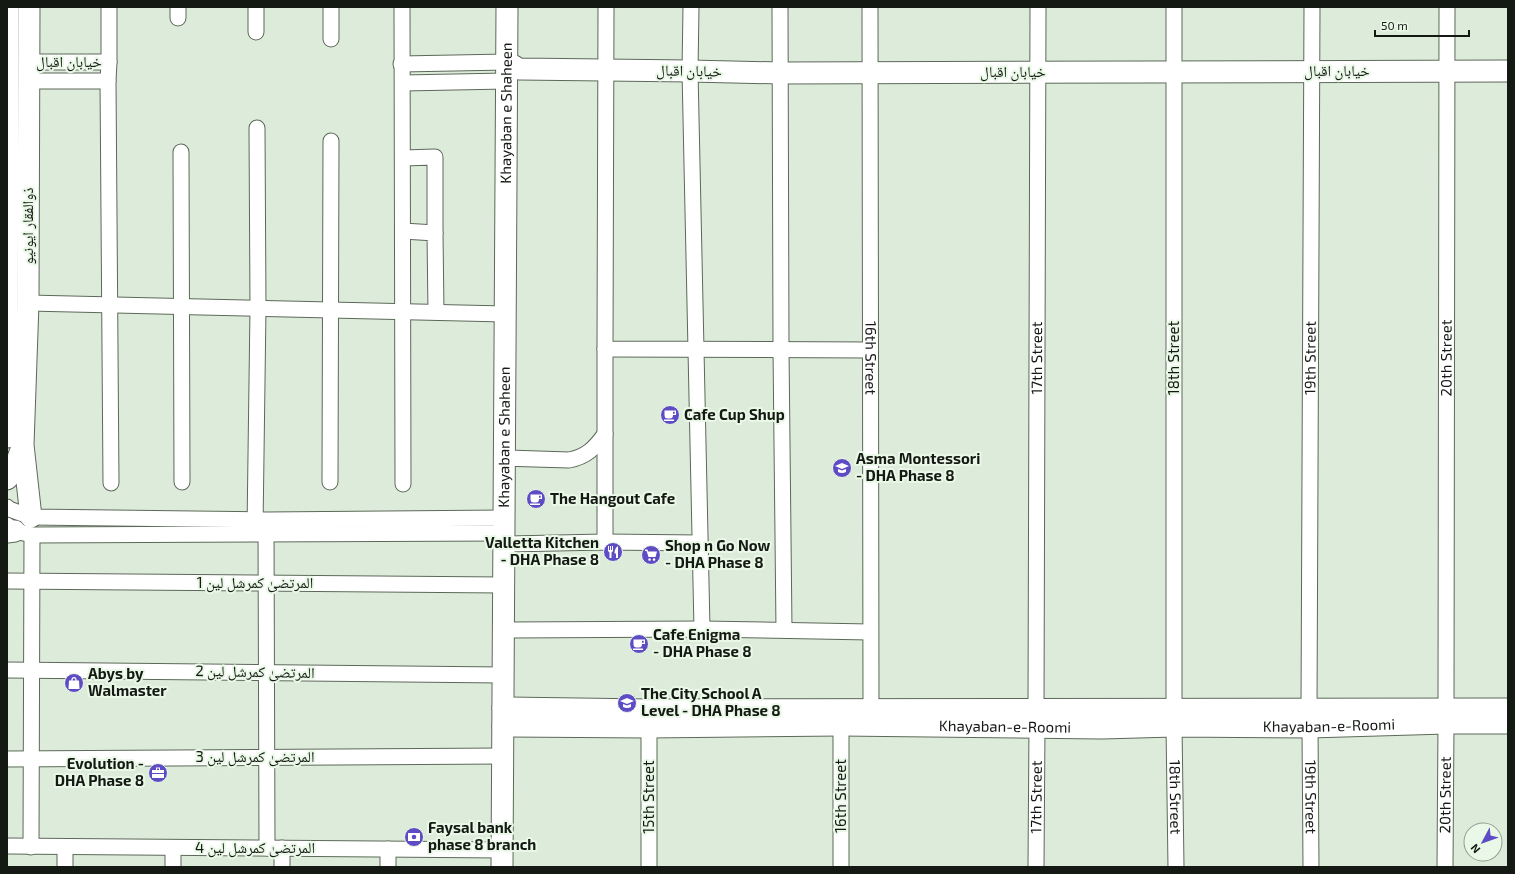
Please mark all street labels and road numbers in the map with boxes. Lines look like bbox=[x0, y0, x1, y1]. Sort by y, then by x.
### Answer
street label: Khayaban e Shaheen bbox=[496, 42, 515, 184]
street label: خیابان اقبال bbox=[36, 52, 102, 72]
street label: خیابان اقبال bbox=[656, 60, 723, 82]
street label: خیابان اقبال bbox=[1304, 61, 1370, 81]
street label: خیابان اقبال bbox=[980, 62, 1046, 82]
street label: ذوالفقار ایونیو bbox=[18, 188, 37, 264]
street label: 20th Street bbox=[1436, 319, 1455, 397]
street label: 18th Street bbox=[1164, 320, 1182, 395]
street label: 16th Street bbox=[862, 321, 881, 395]
street label: 17th Street bbox=[1027, 321, 1045, 395]
street label: 19th Street bbox=[1300, 321, 1319, 395]
street label: Khayaban e Shaheen bbox=[494, 366, 513, 508]
street label: المرتضیٰ کمرشل لین 1 bbox=[197, 573, 313, 593]
street label: المرتضیٰ کمرشل لین 2 bbox=[195, 661, 315, 683]
street label: Khayaban-e-Roomi bbox=[1263, 715, 1395, 735]
street label: Khayaban-e-Roomi bbox=[939, 716, 1071, 736]
street label: المرتضیٰ کمرشل لین 3 bbox=[195, 747, 315, 767]
street label: 20th Street bbox=[1435, 756, 1454, 834]
street label: 16th Street bbox=[831, 759, 849, 833]
street label: 15th Street bbox=[639, 760, 657, 834]
street label: 17th Street bbox=[1026, 760, 1045, 834]
street label: 18th Street bbox=[1166, 760, 1186, 835]
street label: 19th Street bbox=[1302, 760, 1321, 834]
street label: المرتضیٰ کمرشل لین 4 bbox=[195, 838, 315, 858]

